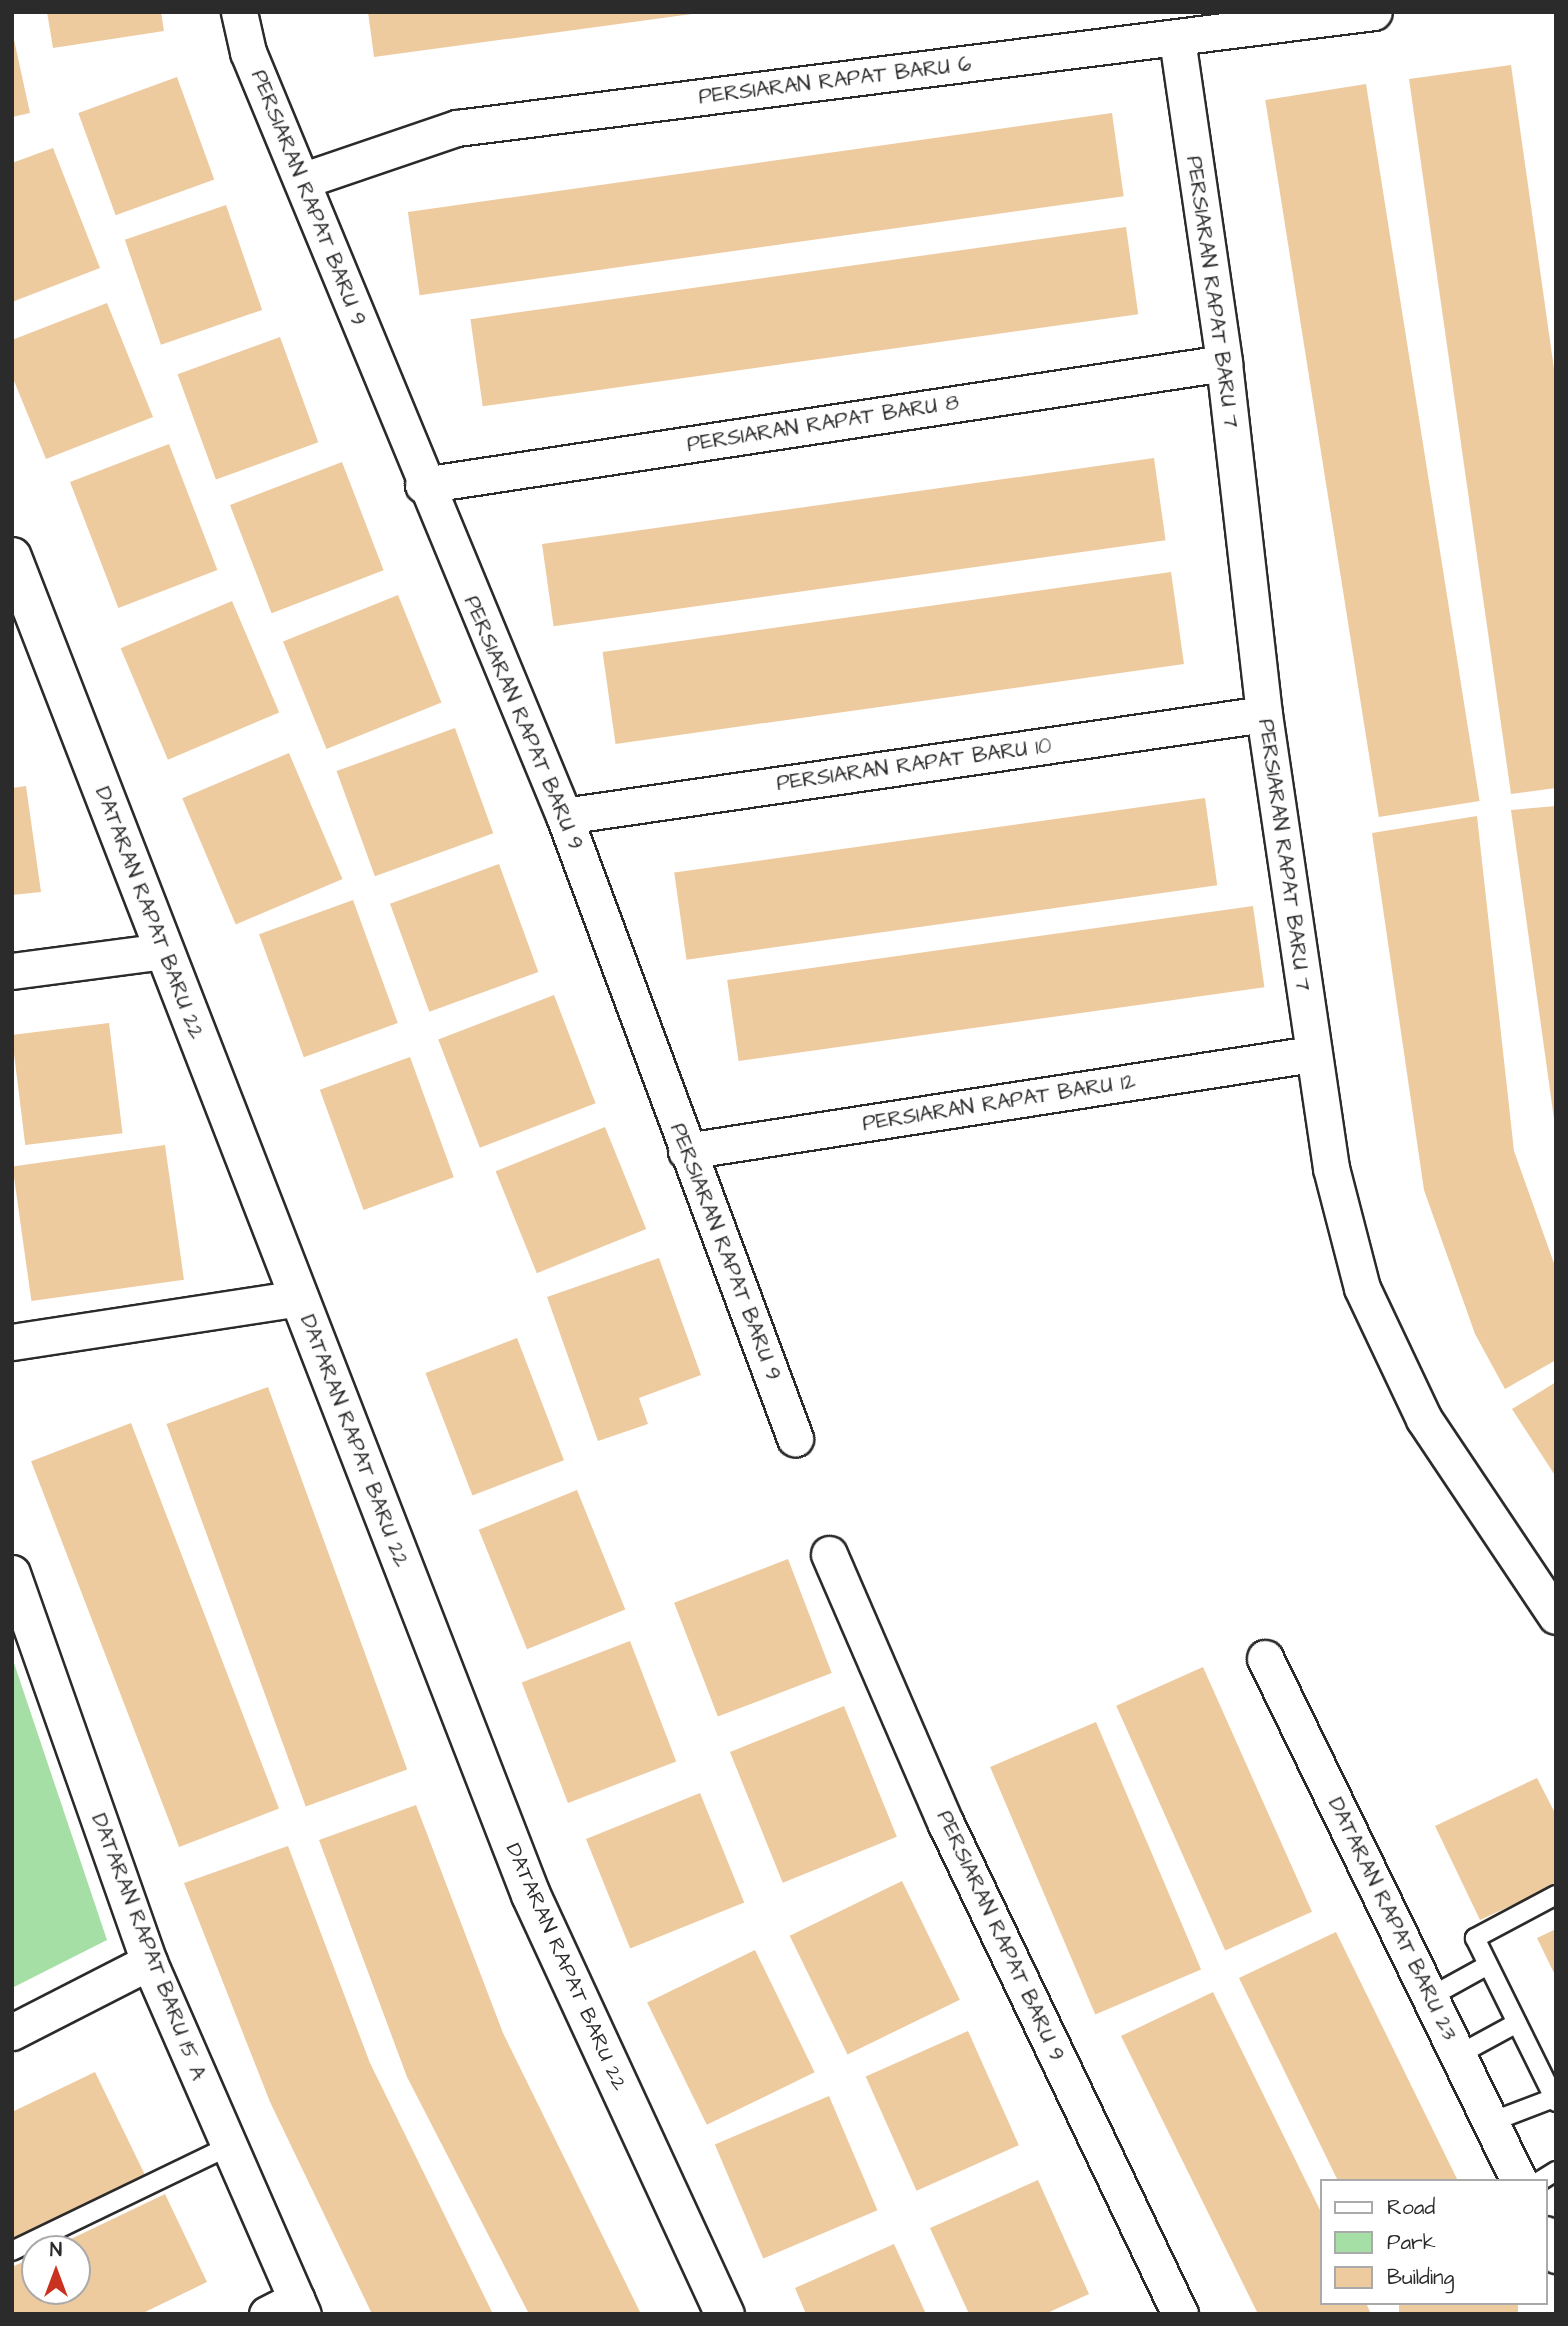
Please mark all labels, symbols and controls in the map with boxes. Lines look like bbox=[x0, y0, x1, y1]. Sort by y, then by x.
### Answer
street label: PERSIARAN RAPAT BARU 6 bbox=[697, 52, 973, 110]
street label: PERSIARAN RAPAT BARU 9 bbox=[245, 67, 371, 329]
street label: PERSIARAN RAPAT BARU 7 bbox=[1180, 155, 1244, 429]
street label: PERSIARAN RAPAT BARU 8 bbox=[685, 390, 961, 458]
street label: PERSIARAN RAPAT BARU 9 bbox=[458, 592, 588, 854]
street label: PERSIARAN RAPAT BARU 7 bbox=[1252, 718, 1316, 992]
street label: PERSIARAN RAPAT BARU 10 bbox=[775, 733, 1053, 797]
street label: DATARAN RAPAT BARU 22 bbox=[89, 783, 209, 1043]
street label: PERSIARAN RAPAT BARU 12 bbox=[861, 1069, 1137, 1137]
street label: PERSIARAN RAPAT BARU 9 bbox=[664, 1120, 786, 1384]
street label: DATARAN RAPAT BARU 22 bbox=[294, 1311, 414, 1571]
street label: DATARAN RAPAT BARU 23 bbox=[1322, 1794, 1462, 2044]
street label: PERSIARAN RAPAT BARU 9 bbox=[931, 1807, 1069, 2065]
street label: DATARAN RAPAT BARU 15 A bbox=[85, 1810, 211, 2084]
street label: DATARAN RAPAT BARU 22 bbox=[500, 1839, 632, 2095]
legend bbox=[1320, 2179, 1547, 2305]
text: Road bbox=[1387, 2193, 1435, 2222]
text: Park bbox=[1387, 2228, 1436, 2257]
north arrow bbox=[21, 2235, 91, 2305]
text: N bbox=[50, 2237, 62, 2264]
text: Building bbox=[1387, 2263, 1454, 2292]

